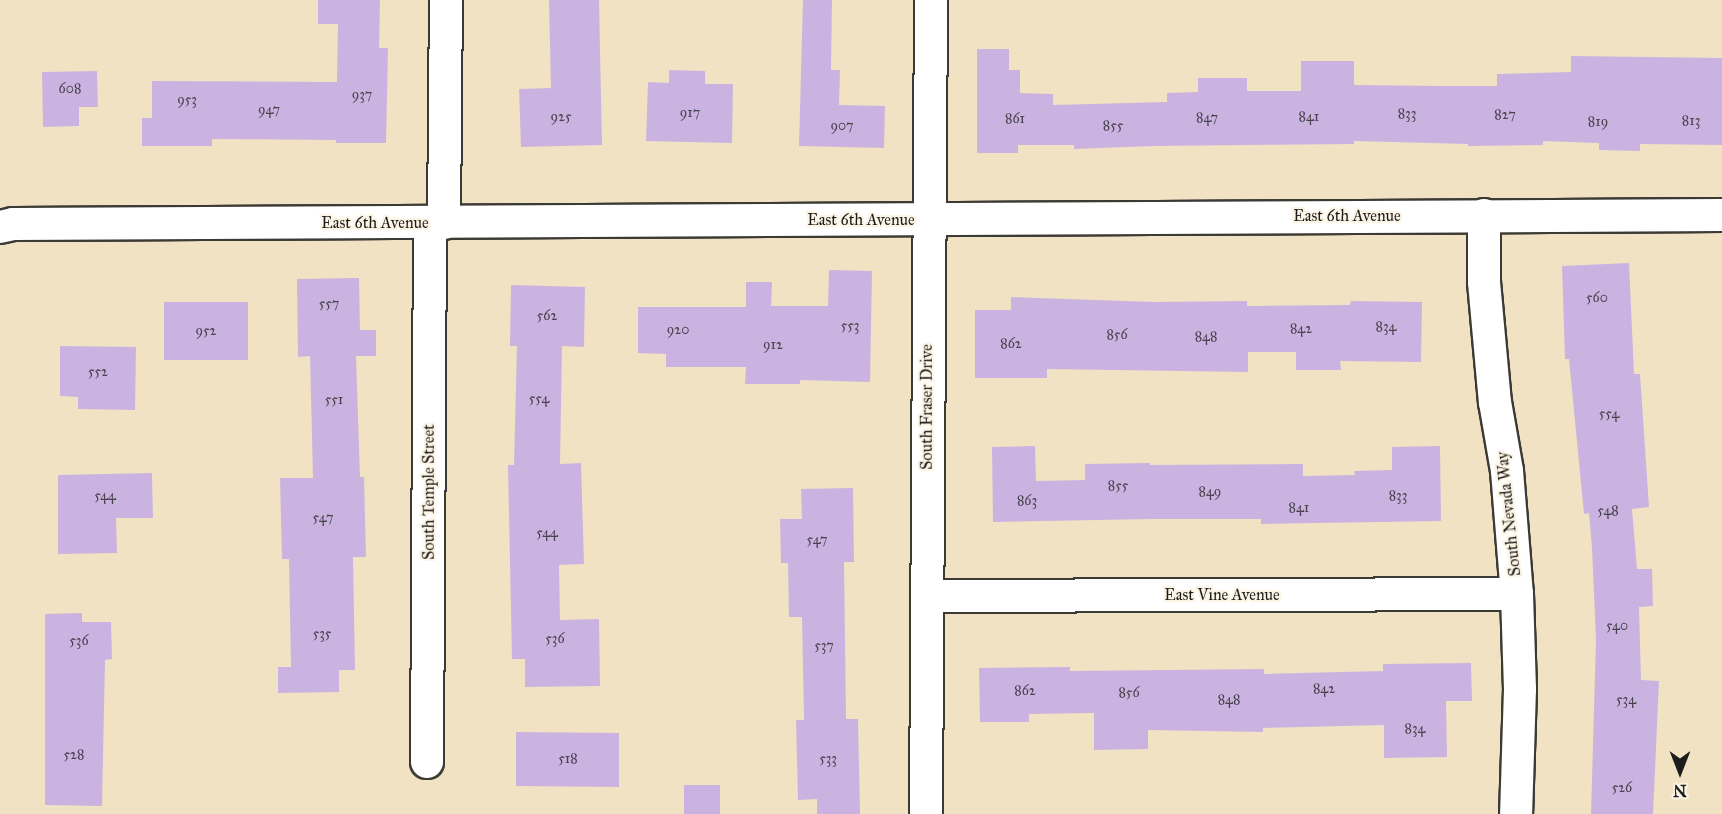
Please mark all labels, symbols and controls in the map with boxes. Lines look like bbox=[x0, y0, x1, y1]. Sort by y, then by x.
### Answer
house number: 608 bbox=[59, 81, 81, 97]
house number: 937 bbox=[352, 87, 372, 103]
house number: 953 bbox=[177, 92, 197, 108]
house number: 947 bbox=[258, 102, 280, 118]
house number: 917 bbox=[680, 105, 700, 121]
house number: 833 bbox=[1398, 106, 1416, 122]
house number: 827 bbox=[1494, 107, 1516, 123]
house number: 925 bbox=[551, 109, 571, 125]
house number: 841 bbox=[1299, 109, 1319, 125]
house number: 847 bbox=[1196, 110, 1218, 126]
house number: 861 bbox=[1005, 111, 1025, 127]
house number: 813 bbox=[1682, 113, 1700, 129]
house number: 819 bbox=[1588, 114, 1608, 130]
house number: 907 bbox=[830, 118, 854, 134]
house number: 855 bbox=[1103, 118, 1123, 134]
street label: East 6th Avenue bbox=[1293, 206, 1401, 226]
street label: East 6th Avenue bbox=[807, 210, 915, 230]
street label: East 6th Avenue bbox=[321, 213, 429, 233]
house number: 560 bbox=[1586, 290, 1608, 306]
house number: 557 bbox=[319, 296, 339, 312]
house number: 562 bbox=[537, 308, 557, 324]
house number: 553 bbox=[841, 318, 859, 334]
house number: 834 bbox=[1376, 319, 1396, 335]
house number: 842 bbox=[1290, 321, 1312, 337]
house number: 920 bbox=[667, 322, 689, 338]
house number: 952 bbox=[196, 323, 216, 339]
house number: 856 bbox=[1106, 327, 1128, 343]
house number: 848 bbox=[1195, 329, 1217, 345]
house number: 862 bbox=[1000, 336, 1022, 352]
house number: 912 bbox=[763, 337, 783, 353]
street label: South Fraser Drive bbox=[917, 344, 937, 470]
house number: 552 bbox=[88, 364, 108, 380]
house number: 554 bbox=[529, 391, 549, 407]
house number: 551 bbox=[325, 392, 343, 408]
house number: 554 bbox=[1599, 406, 1619, 422]
street label: South Temple Street bbox=[419, 424, 439, 560]
street label: South Nevada Way bbox=[1493, 451, 1525, 577]
house number: 855 bbox=[1108, 478, 1128, 494]
house number: 849 bbox=[1199, 484, 1221, 500]
house number: 544 bbox=[94, 488, 116, 504]
house number: 833 bbox=[1389, 488, 1407, 504]
house number: 863 bbox=[1017, 493, 1037, 509]
house number: 841 bbox=[1289, 500, 1309, 516]
house number: 548 bbox=[1597, 503, 1619, 519]
house number: 547 bbox=[313, 510, 333, 526]
house number: 544 bbox=[536, 525, 558, 541]
house number: 547 bbox=[807, 532, 827, 548]
street label: East Vine Avenue bbox=[1164, 585, 1280, 605]
house number: 540 bbox=[1606, 618, 1628, 634]
house number: 535 bbox=[313, 626, 331, 642]
house number: 536 bbox=[545, 631, 565, 647]
house number: 536 bbox=[69, 633, 89, 649]
house number: 537 bbox=[814, 638, 834, 654]
house number: 842 bbox=[1313, 681, 1335, 697]
house number: 862 bbox=[1014, 683, 1036, 699]
house number: 856 bbox=[1118, 685, 1140, 701]
house number: 848 bbox=[1218, 692, 1240, 708]
house number: 534 bbox=[1616, 692, 1636, 708]
house number: 834 bbox=[1405, 721, 1425, 737]
north arrow bbox=[1650, 742, 1710, 802]
house number: 528 bbox=[64, 747, 84, 763]
house number: 518 bbox=[558, 751, 578, 767]
house number: 533 bbox=[819, 751, 837, 767]
house number: 526 bbox=[1612, 780, 1632, 796]
text: N bbox=[1673, 781, 1687, 800]

